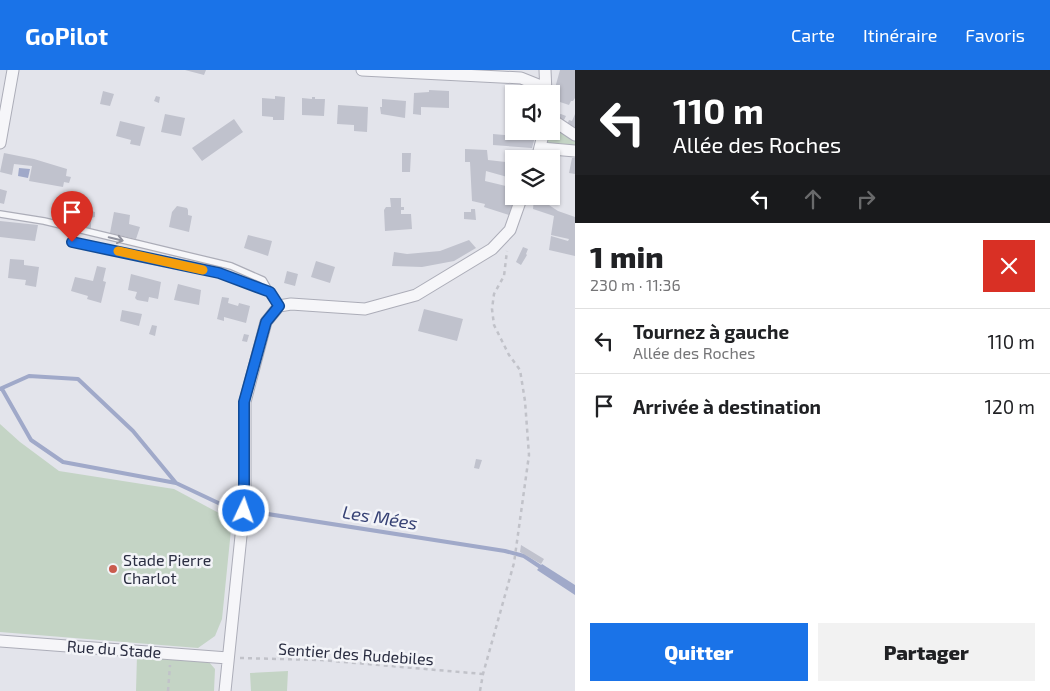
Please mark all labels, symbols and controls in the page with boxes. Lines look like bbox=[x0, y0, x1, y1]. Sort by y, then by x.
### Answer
text: GoPilot bbox=[25, 21, 108, 50]
text: Carte bbox=[791, 24, 835, 46]
text: Itinéraire bbox=[863, 24, 937, 46]
text: Favoris bbox=[965, 24, 1025, 46]
map controls bbox=[505, 85, 560, 205]
button: sound bbox=[505, 85, 560, 140]
text: 110 m bbox=[673, 89, 764, 131]
icon: left bbox=[590, 90, 655, 155]
text: Allée des Roches bbox=[673, 131, 841, 157]
button: layers bbox=[505, 150, 560, 205]
icon: left bbox=[746, 185, 774, 213]
icon: ahead bbox=[799, 185, 827, 213]
icon: right bbox=[852, 185, 880, 213]
pin bbox=[51, 191, 93, 242]
icon: arrive bbox=[58, 198, 86, 226]
one-way arrow bbox=[107, 235, 123, 244]
text: 1 min bbox=[590, 238, 664, 274]
button: close bbox=[983, 240, 1035, 292]
text: 230 m · 11:36 bbox=[590, 275, 681, 294]
text: Tournez à gauche bbox=[633, 320, 789, 343]
icon: left bbox=[590, 327, 618, 355]
text: 110 m bbox=[988, 330, 1035, 353]
text: Allée des Roches bbox=[633, 343, 755, 362]
icon: arrive bbox=[590, 392, 618, 420]
text: Arrivée à destination bbox=[633, 395, 821, 418]
text: 120 m bbox=[984, 395, 1035, 418]
position arrow bbox=[217, 484, 269, 536]
water label: Les Mées bbox=[341, 500, 419, 534]
place label: Stade Pierre Charlot bbox=[123, 550, 211, 587]
marker: Stade Pierre Charlot bbox=[107, 563, 119, 575]
button: Quitter bbox=[590, 623, 808, 681]
button: Partager bbox=[818, 623, 1035, 681]
street label: Rue du Stade bbox=[66, 636, 162, 661]
street label: Sentier des Rudebiles bbox=[278, 639, 434, 668]

